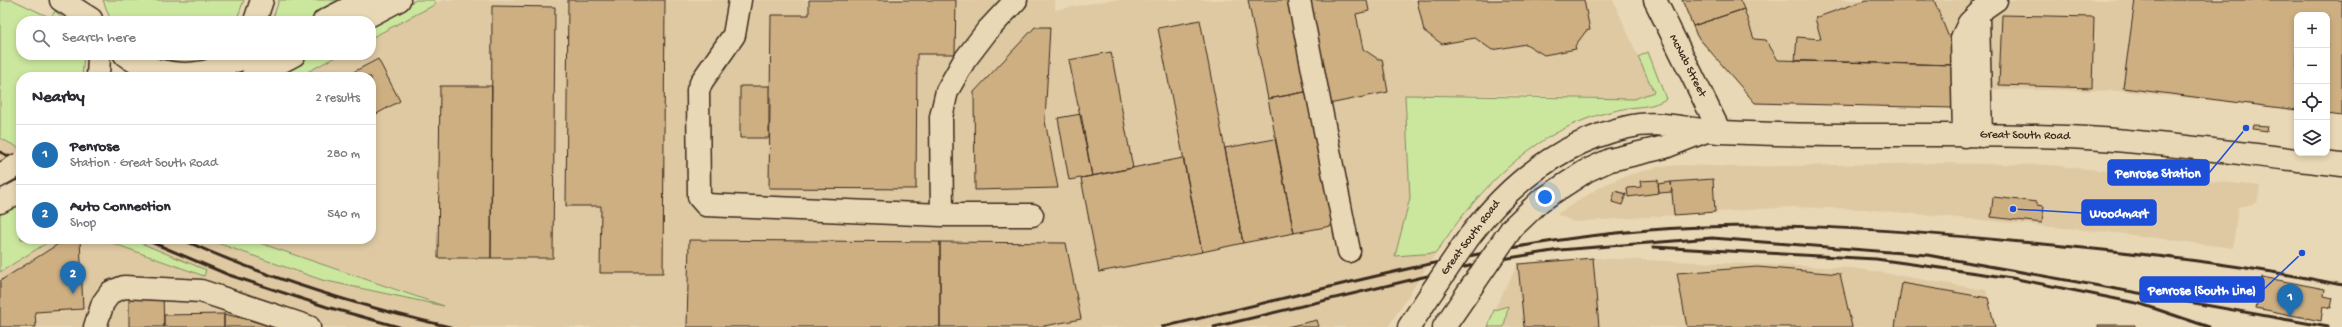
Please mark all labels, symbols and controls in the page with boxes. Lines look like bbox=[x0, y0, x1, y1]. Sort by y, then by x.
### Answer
map controls bbox=[2294, 12, 2330, 156]
button: + bbox=[2294, 12, 2330, 48]
search box bbox=[16, 16, 376, 60]
icon: search bbox=[30, 27, 52, 49]
text: Search here bbox=[62, 29, 136, 47]
street label: McNab Street bbox=[1665, 32, 1709, 100]
button: − bbox=[2294, 48, 2330, 84]
button: locate bbox=[2294, 84, 2330, 120]
text: Nearby bbox=[32, 88, 85, 108]
text: 2 results bbox=[315, 91, 360, 106]
button: layers bbox=[2294, 120, 2330, 156]
street label: Great South Road bbox=[1980, 128, 2071, 144]
text: Penrose bbox=[70, 138, 120, 156]
text: 1 bbox=[42, 147, 48, 162]
text: 280 m bbox=[327, 147, 360, 162]
text: Station · Great South Road bbox=[70, 156, 218, 171]
callout: Penrose Station bbox=[2108, 160, 2209, 185]
text: Penrose Station bbox=[2114, 167, 2202, 182]
your location bbox=[1535, 187, 1555, 207]
street label: Great South Road bbox=[1438, 197, 1504, 278]
text: Auto Connection bbox=[70, 198, 171, 216]
callout: Woodmart bbox=[2082, 200, 2156, 225]
text: 2 bbox=[42, 207, 48, 222]
text: 540 m bbox=[327, 207, 360, 222]
text: Woodmart bbox=[2089, 207, 2150, 222]
text: Shop bbox=[70, 216, 96, 231]
pin: 2 bbox=[60, 261, 86, 294]
callout: Penrose (South Line) bbox=[2140, 277, 2264, 302]
text: Penrose (South Line) bbox=[2147, 284, 2256, 299]
pin: 1 bbox=[2277, 284, 2303, 317]

